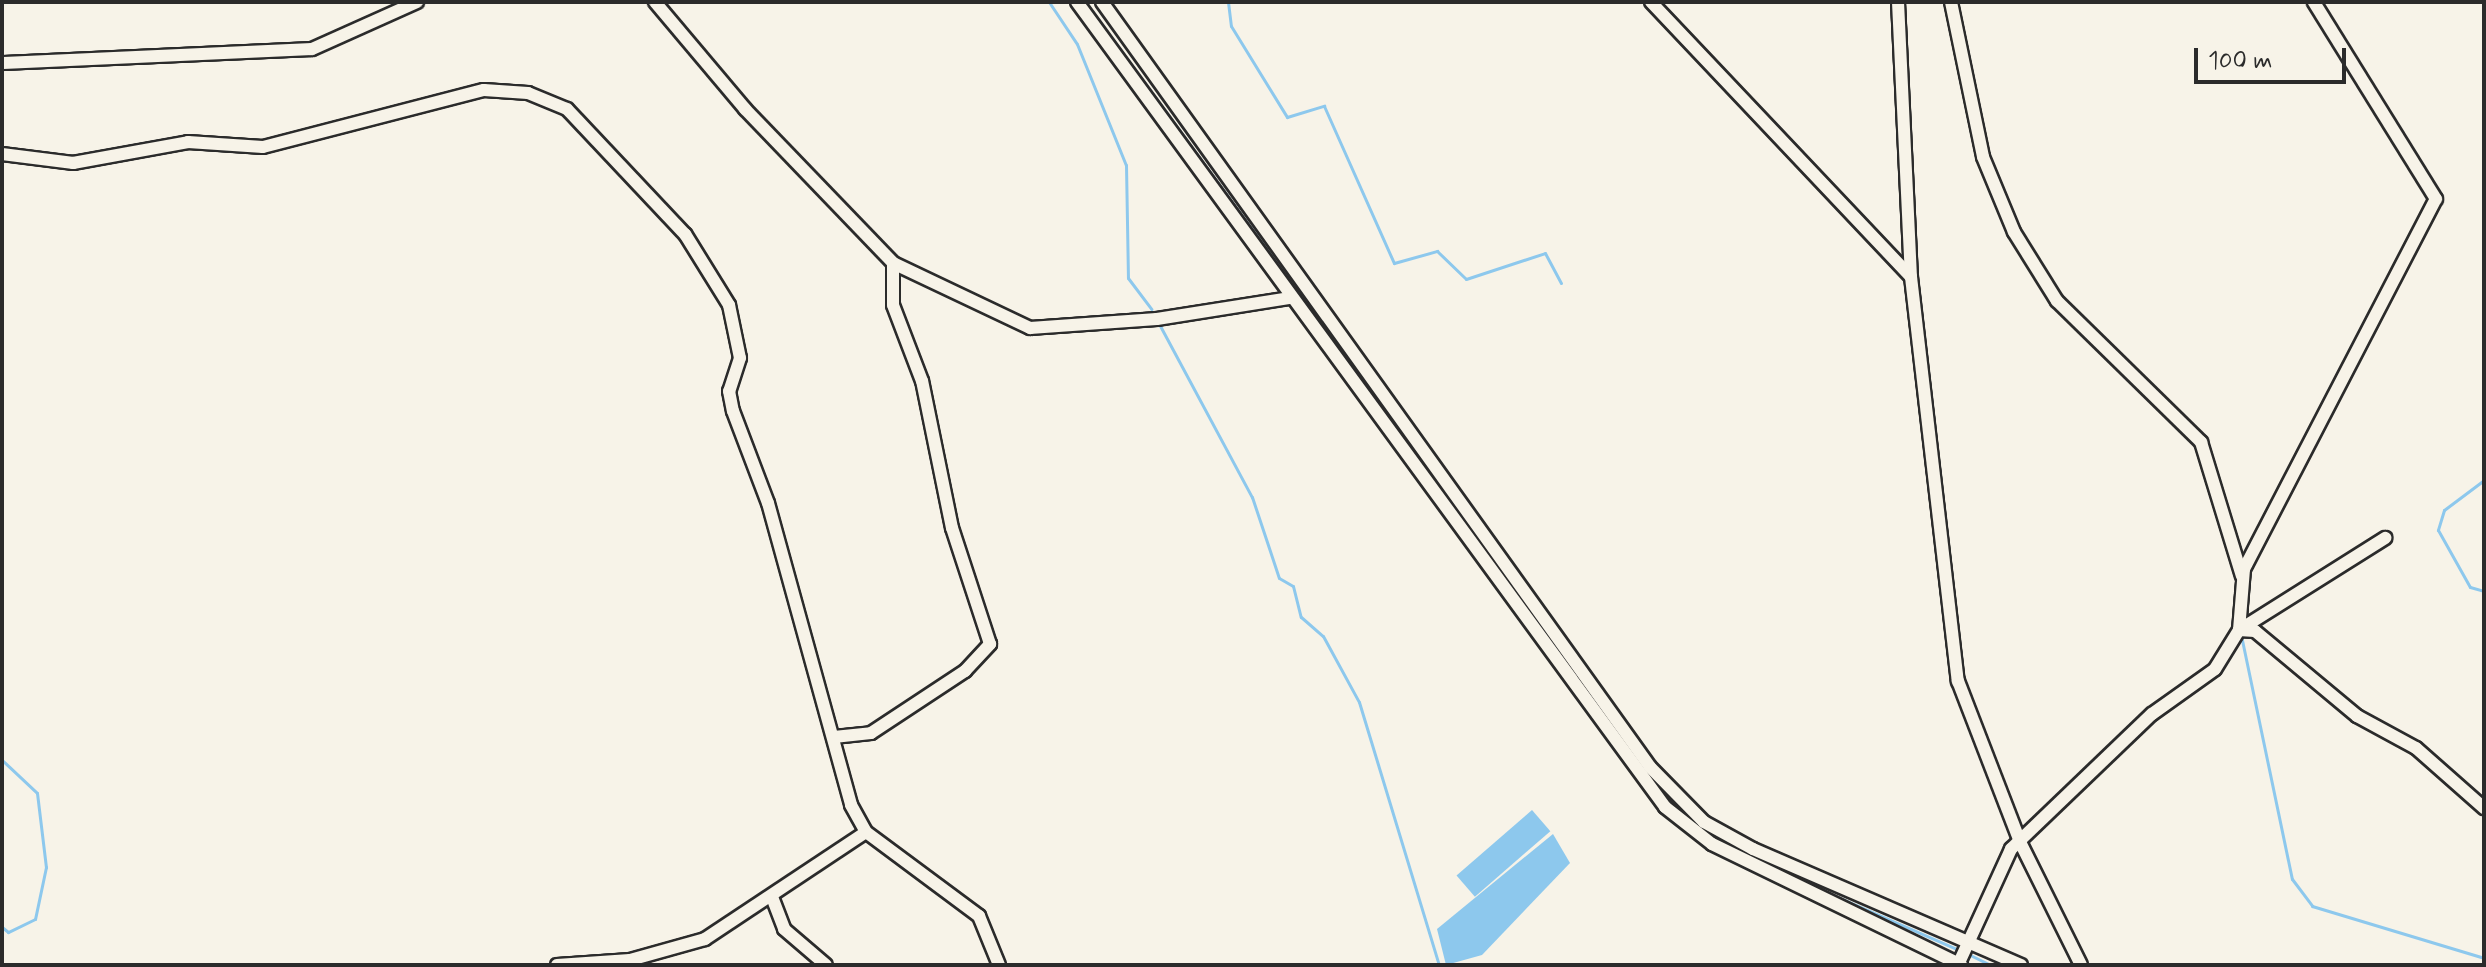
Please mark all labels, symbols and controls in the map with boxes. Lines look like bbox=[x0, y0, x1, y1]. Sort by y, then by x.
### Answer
scale bar bbox=[2198, 32, 2350, 82]
text: 100 m bbox=[2208, 46, 2272, 77]

